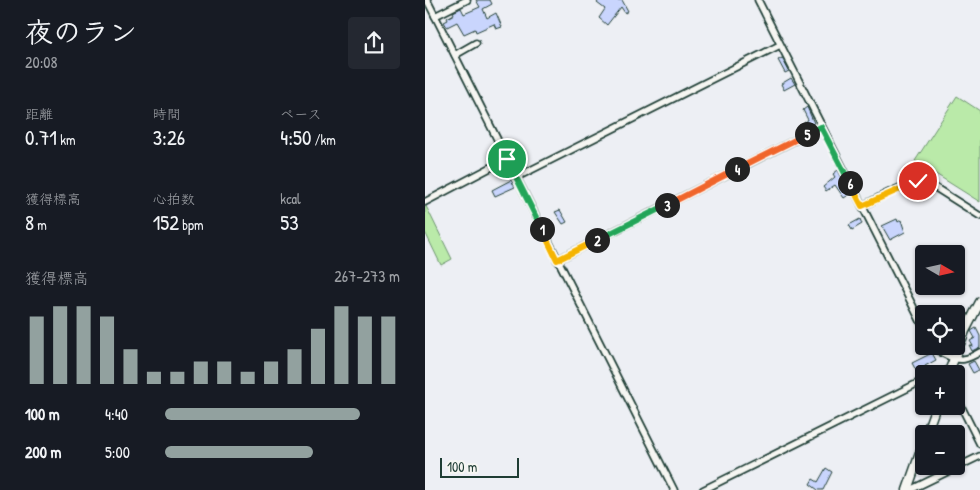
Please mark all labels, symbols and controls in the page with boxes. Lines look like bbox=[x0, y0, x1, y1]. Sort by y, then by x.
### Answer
text: 夜のラン bbox=[25, 13, 137, 51]
button: share bbox=[348, 17, 400, 69]
text: 20:08 bbox=[25, 51, 57, 73]
text: 距離 bbox=[25, 104, 53, 123]
text: 時間 bbox=[153, 104, 181, 123]
text: ペース bbox=[280, 104, 322, 123]
pin: 5 bbox=[795, 122, 819, 146]
text: 0.71 bbox=[25, 123, 57, 152]
text: 3:26 bbox=[153, 123, 185, 152]
text: 4:50 bbox=[280, 123, 311, 152]
text: 5 bbox=[805, 125, 810, 144]
text: km bbox=[57, 130, 75, 149]
text: /km bbox=[311, 130, 336, 149]
pin bbox=[486, 138, 528, 180]
icon: arrive bbox=[493, 145, 521, 173]
pin: 4 bbox=[725, 156, 749, 182]
text: 4 bbox=[735, 160, 740, 179]
pin bbox=[897, 160, 939, 202]
icon: check bbox=[904, 167, 932, 195]
pin: 6 bbox=[837, 170, 863, 196]
text: 6 bbox=[848, 174, 853, 193]
text: 獲得標高 bbox=[25, 189, 81, 208]
text: 心拍数 bbox=[153, 189, 195, 208]
text: kcal bbox=[280, 189, 301, 208]
pin: 3 bbox=[655, 192, 679, 218]
text: 3 bbox=[664, 196, 671, 215]
text: 8 bbox=[25, 208, 34, 237]
text: 152 bbox=[153, 208, 179, 237]
text: 53 bbox=[280, 208, 299, 237]
text: m bbox=[34, 215, 47, 234]
text: bpm bbox=[179, 215, 204, 234]
pin: 1 bbox=[529, 216, 555, 242]
text: 1 bbox=[540, 220, 545, 239]
pin: 2 bbox=[585, 228, 609, 252]
text: 2 bbox=[594, 231, 601, 250]
north arrow bbox=[915, 245, 965, 295]
map controls bbox=[915, 245, 965, 475]
text: 267–273 m bbox=[334, 265, 400, 287]
text: 獲得標高 bbox=[25, 267, 89, 289]
button: locate bbox=[915, 305, 965, 355]
button: + bbox=[915, 365, 965, 415]
text: 100 m bbox=[25, 403, 60, 425]
text: 4:40 bbox=[105, 403, 128, 425]
button: − bbox=[915, 425, 965, 475]
text: 200 m bbox=[25, 441, 61, 463]
text: 5:00 bbox=[105, 441, 130, 463]
scale bar bbox=[440, 455, 519, 478]
text: 100 m bbox=[447, 457, 477, 476]

